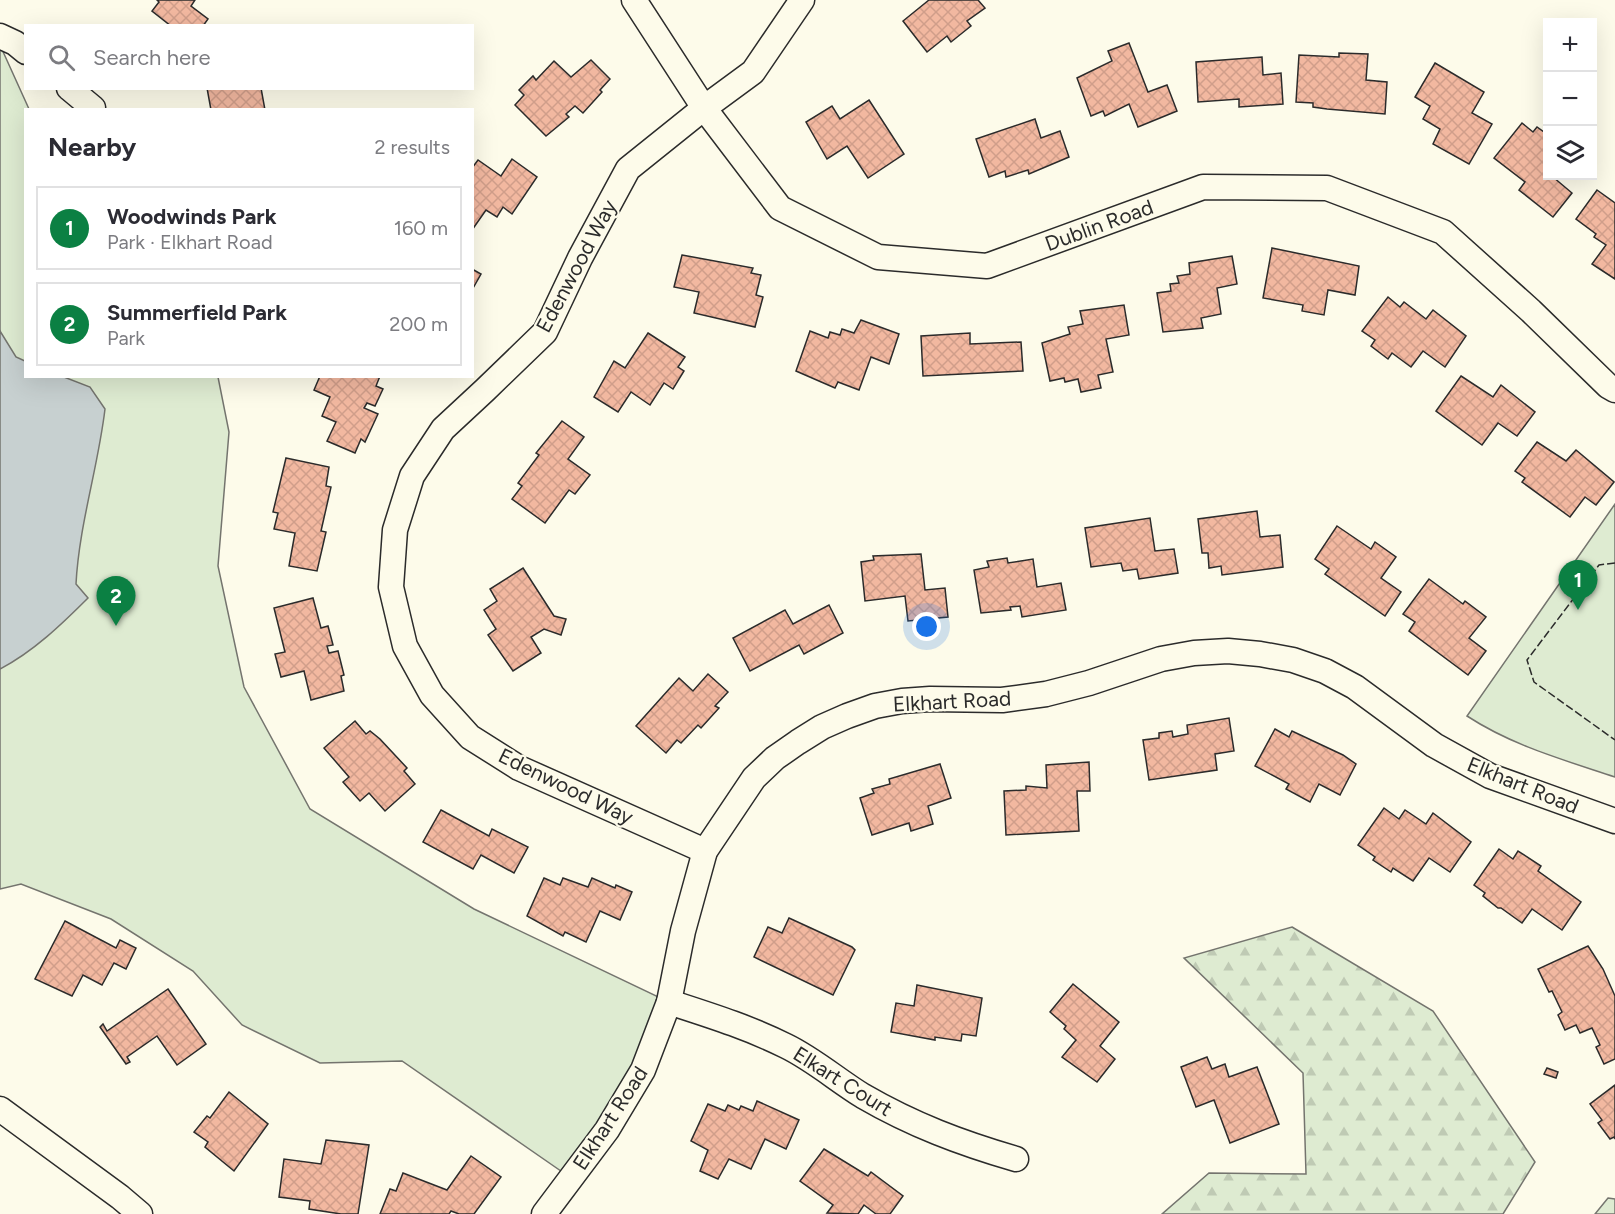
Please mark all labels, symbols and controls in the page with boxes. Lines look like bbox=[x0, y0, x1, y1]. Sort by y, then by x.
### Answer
map controls bbox=[1543, 18, 1597, 180]
button: + bbox=[1543, 18, 1597, 72]
search box bbox=[24, 24, 474, 90]
icon: search bbox=[45, 41, 78, 74]
text: Search here bbox=[93, 44, 211, 71]
button: − bbox=[1543, 72, 1597, 126]
button: layers bbox=[1543, 126, 1597, 180]
text: Nearby bbox=[48, 131, 136, 163]
text: 2 results bbox=[374, 135, 450, 159]
street label: Dublin Road bbox=[1042, 194, 1156, 256]
street label: Edenwood Way bbox=[531, 195, 621, 337]
text: Woodwinds Park bbox=[107, 203, 277, 230]
text: 1 bbox=[65, 216, 74, 240]
text: 160 m bbox=[394, 216, 448, 240]
text: Park · Elkhart Road bbox=[107, 230, 273, 254]
text: Summerfield Park bbox=[107, 299, 287, 326]
text: 2 bbox=[64, 312, 75, 336]
text: 200 m bbox=[389, 312, 448, 336]
text: Park bbox=[107, 326, 145, 350]
pin: 1 bbox=[1558, 560, 1598, 610]
pin: 2 bbox=[96, 576, 136, 626]
your location bbox=[912, 612, 941, 641]
street label: Elkhart Road bbox=[892, 685, 1012, 717]
street label: Edenwood Way bbox=[495, 743, 637, 829]
street label: Elkhart Road bbox=[1464, 751, 1582, 819]
street label: Elkart Court bbox=[789, 1041, 897, 1121]
street label: Elkhart Road bbox=[567, 1062, 653, 1174]

